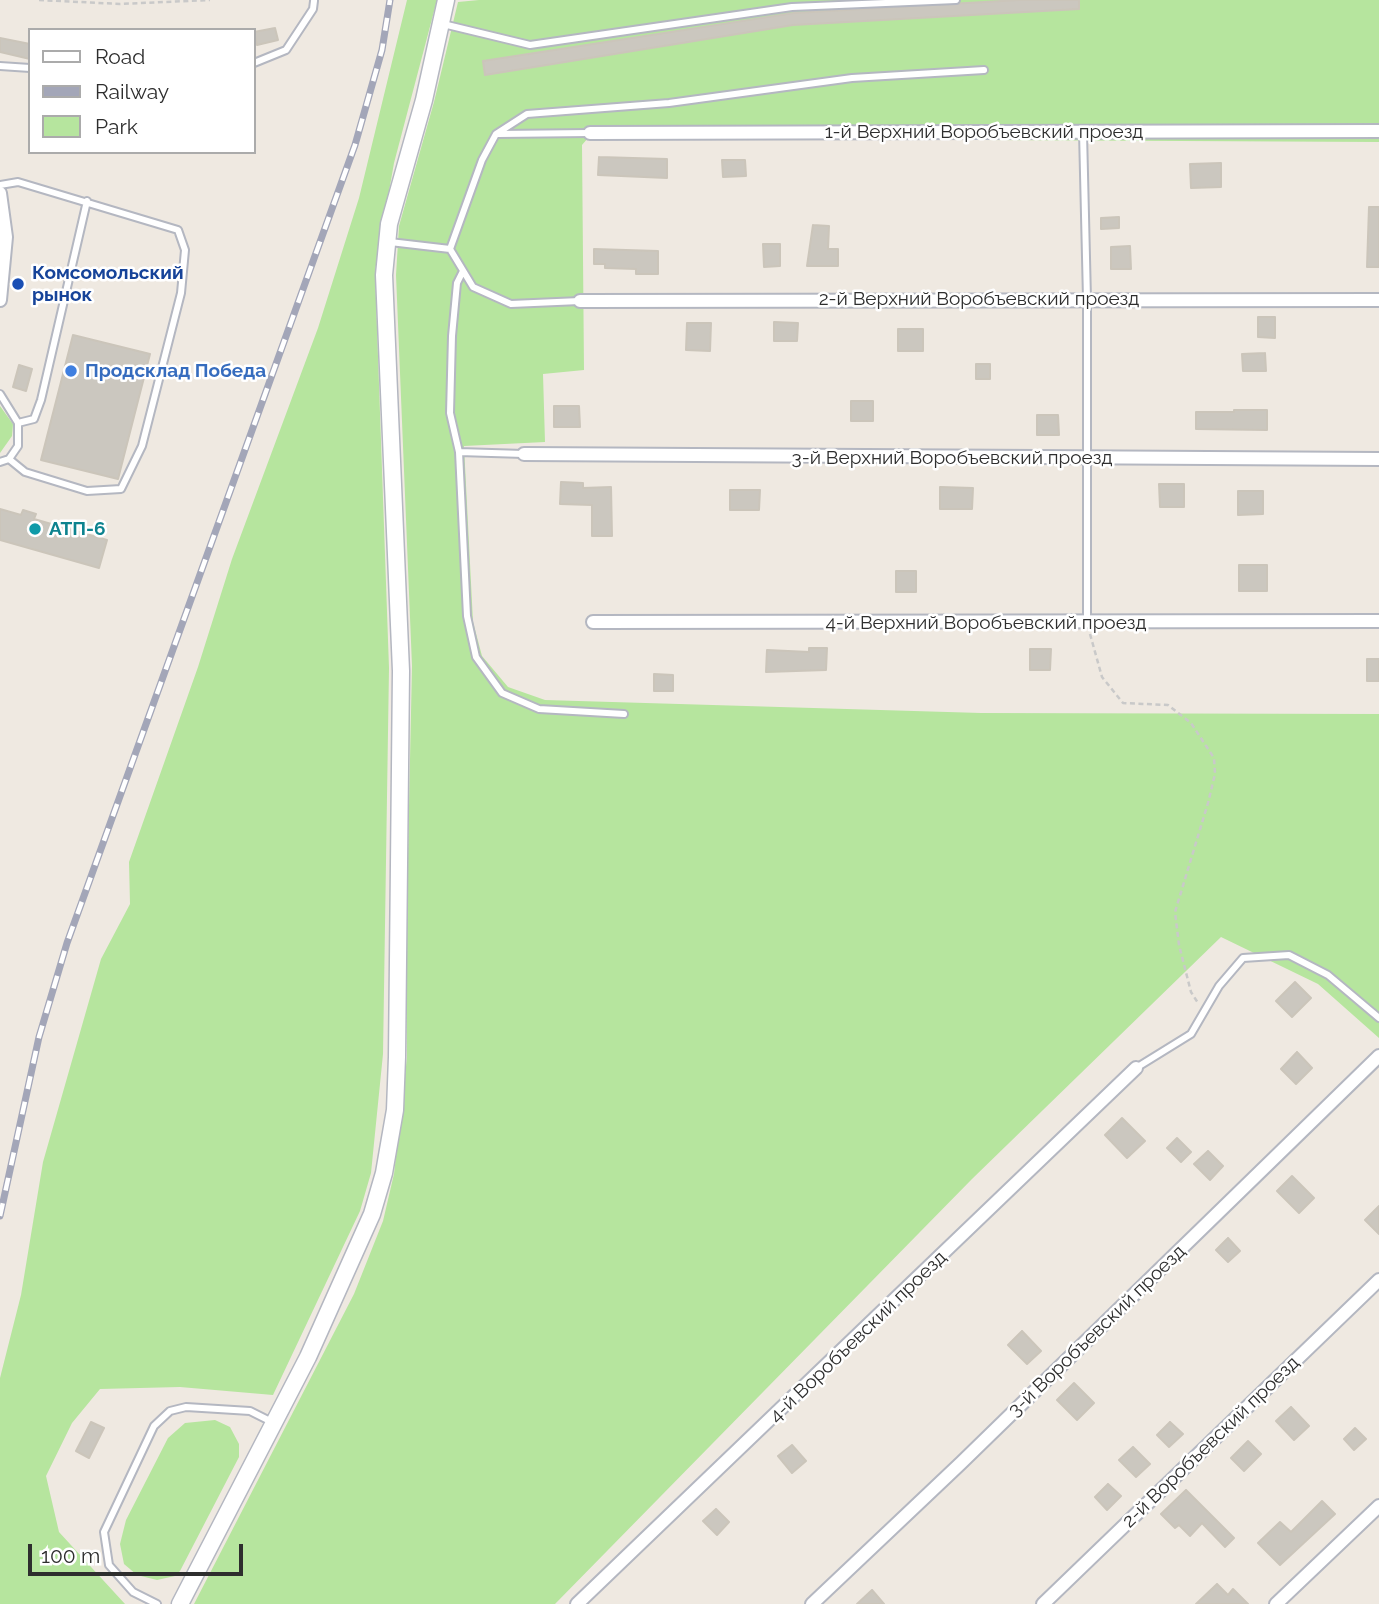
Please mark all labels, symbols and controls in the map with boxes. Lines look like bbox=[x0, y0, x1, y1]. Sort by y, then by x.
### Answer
legend bbox=[28, 28, 256, 154]
text: Road bbox=[95, 44, 145, 69]
text: Railway bbox=[95, 79, 169, 104]
text: Park bbox=[95, 114, 138, 139]
street label: 1-й Верхний Воробъевский проезд bbox=[825, 121, 1143, 143]
place label: Комсомольский рынок bbox=[32, 262, 184, 306]
marker: Комсомольский рынок bbox=[10, 276, 26, 292]
street label: 2-й Верхний Воробъевский проезд bbox=[819, 288, 1139, 310]
place label: Продсклад Победа bbox=[85, 360, 266, 382]
marker: Продсклад Победа bbox=[63, 363, 79, 379]
street label: 3-й Верхний Воробъевский проезд bbox=[792, 447, 1112, 469]
place label: АТП-6 bbox=[49, 518, 106, 540]
marker: АТП-6 bbox=[27, 521, 43, 537]
street label: 4-й Верхний Воробъевский проезд bbox=[825, 612, 1147, 634]
street label: 3-й Воробъевский проезд bbox=[1004, 1240, 1190, 1422]
street label: 4-й Воробъевский проезд bbox=[765, 1246, 951, 1428]
street label: 2-й Воробъевский проезд bbox=[1118, 1351, 1304, 1533]
scale bar bbox=[32, 1530, 247, 1574]
text: 100 m bbox=[41, 1543, 100, 1568]

